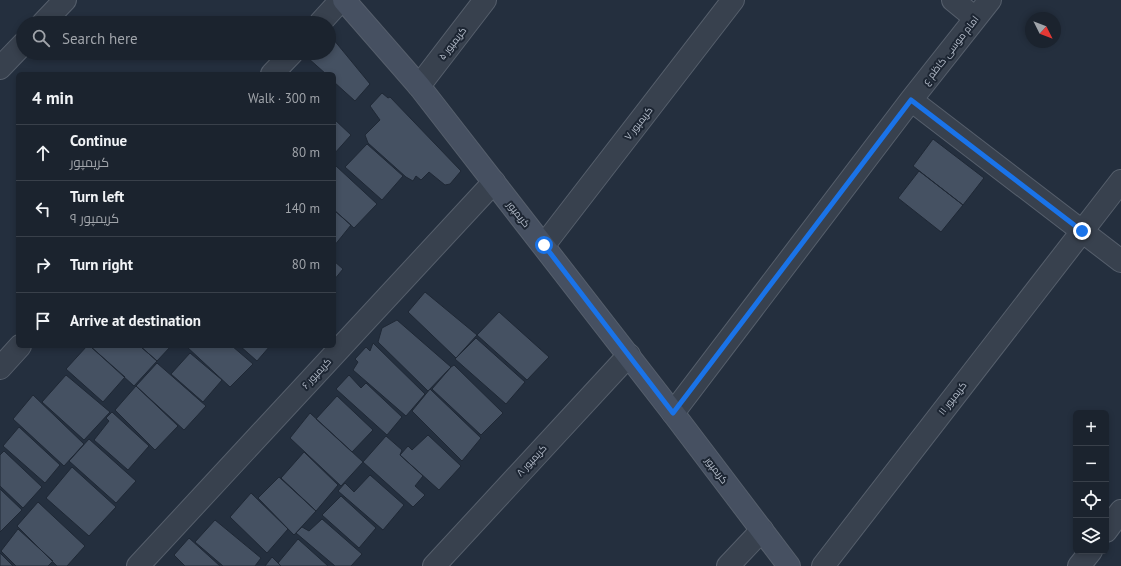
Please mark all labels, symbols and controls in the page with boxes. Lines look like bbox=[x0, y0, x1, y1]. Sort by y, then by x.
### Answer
north arrow bbox=[1025, 12, 1061, 48]
street label: امام موسی کاظم ع bbox=[919, 13, 982, 88]
search box bbox=[16, 16, 336, 60]
street label: کریمپور ۵ bbox=[436, 24, 469, 62]
icon: search bbox=[30, 27, 52, 49]
text: Search here bbox=[62, 29, 138, 48]
text: 4 min bbox=[32, 87, 73, 109]
text: Walk · 300 m bbox=[248, 90, 320, 107]
street label: کریمپور ۷ bbox=[621, 104, 656, 143]
text: Continue bbox=[70, 131, 127, 150]
icon: ahead bbox=[32, 142, 54, 164]
text: 80 m bbox=[292, 144, 320, 161]
text: کریمپور bbox=[70, 154, 109, 171]
text: Turn left bbox=[70, 187, 124, 206]
icon: left bbox=[32, 198, 54, 220]
street label: کریمپور bbox=[504, 198, 533, 230]
text: 140 m bbox=[285, 200, 320, 217]
text: کریمپور ۹ bbox=[70, 210, 119, 227]
route end bbox=[1073, 222, 1091, 240]
route start bbox=[535, 236, 553, 254]
icon: right bbox=[32, 254, 54, 276]
text: Turn right bbox=[70, 255, 133, 274]
text: 80 m bbox=[292, 256, 320, 273]
icon: arrive bbox=[32, 310, 54, 332]
text: Arrive at destination bbox=[70, 311, 201, 330]
street label: کریمپور ۶ bbox=[299, 355, 334, 391]
street label: کریمپور ۱۱ bbox=[935, 379, 969, 418]
map controls bbox=[1073, 410, 1109, 554]
button: + bbox=[1073, 410, 1109, 446]
street label: کریمپور ۸ bbox=[513, 442, 549, 479]
button: − bbox=[1073, 446, 1109, 482]
street label: کریمپور bbox=[702, 454, 731, 486]
button: locate bbox=[1073, 482, 1109, 518]
button: layers bbox=[1073, 518, 1109, 554]

